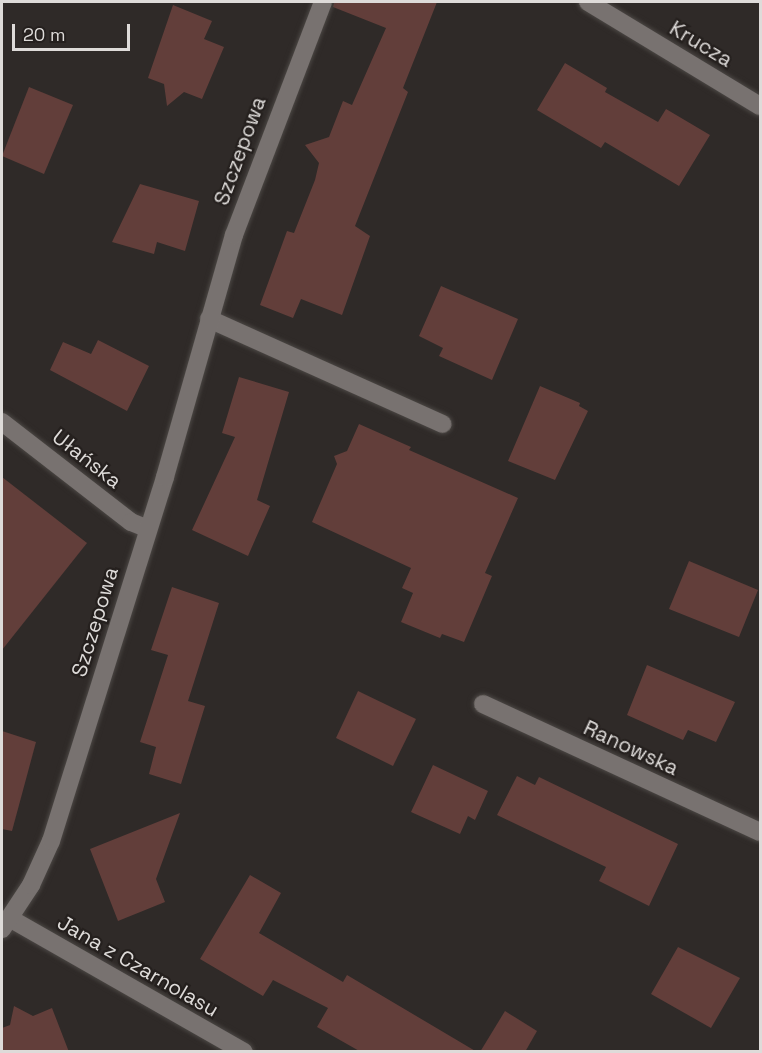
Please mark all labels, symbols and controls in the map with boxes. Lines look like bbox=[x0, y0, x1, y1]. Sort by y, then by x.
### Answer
scale bar bbox=[15, 12, 134, 50]
street label: Krucza bbox=[665, 16, 737, 72]
text: 20 m bbox=[23, 23, 66, 46]
street label: Szczepowa bbox=[209, 93, 271, 209]
street label: Ułańska bbox=[47, 424, 127, 494]
street label: Szczepowa bbox=[66, 564, 124, 680]
street label: Ranowska bbox=[580, 715, 682, 781]
street label: Jana z Czarnolasu bbox=[53, 910, 223, 1022]

